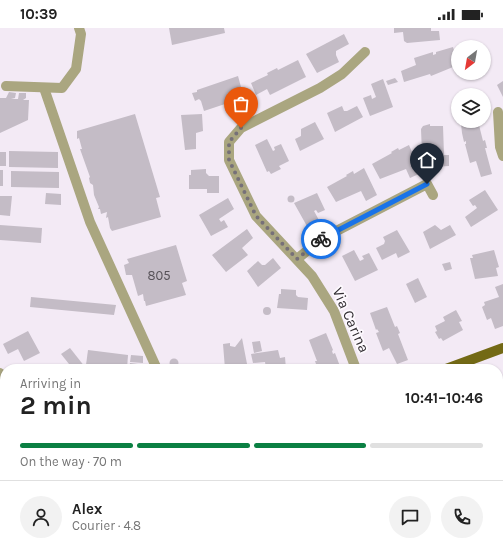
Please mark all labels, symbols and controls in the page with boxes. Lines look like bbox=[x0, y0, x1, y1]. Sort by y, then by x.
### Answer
text: 10:39 bbox=[20, 5, 57, 23]
north arrow bbox=[451, 40, 491, 80]
map controls bbox=[451, 40, 491, 128]
pin bbox=[224, 87, 258, 128]
button: layers bbox=[451, 88, 491, 128]
icon: bag bbox=[230, 93, 252, 115]
pin bbox=[410, 143, 444, 184]
icon: home bbox=[416, 149, 438, 171]
courier bbox=[301, 219, 341, 259]
icon: bike bbox=[310, 228, 332, 250]
house number: 805 bbox=[147, 268, 171, 283]
street label: Via Carina bbox=[329, 285, 373, 355]
text: Arriving in bbox=[20, 376, 81, 391]
text: 10:41–10:46 bbox=[405, 389, 483, 407]
text: 2 min bbox=[20, 390, 92, 421]
text: On the way · 70 m bbox=[20, 454, 122, 469]
button: person bbox=[20, 496, 62, 538]
button: chat bbox=[389, 496, 431, 538]
button: phone bbox=[441, 496, 483, 538]
text: Alex bbox=[72, 500, 102, 518]
text: Courier · 4.8 bbox=[72, 518, 141, 533]

